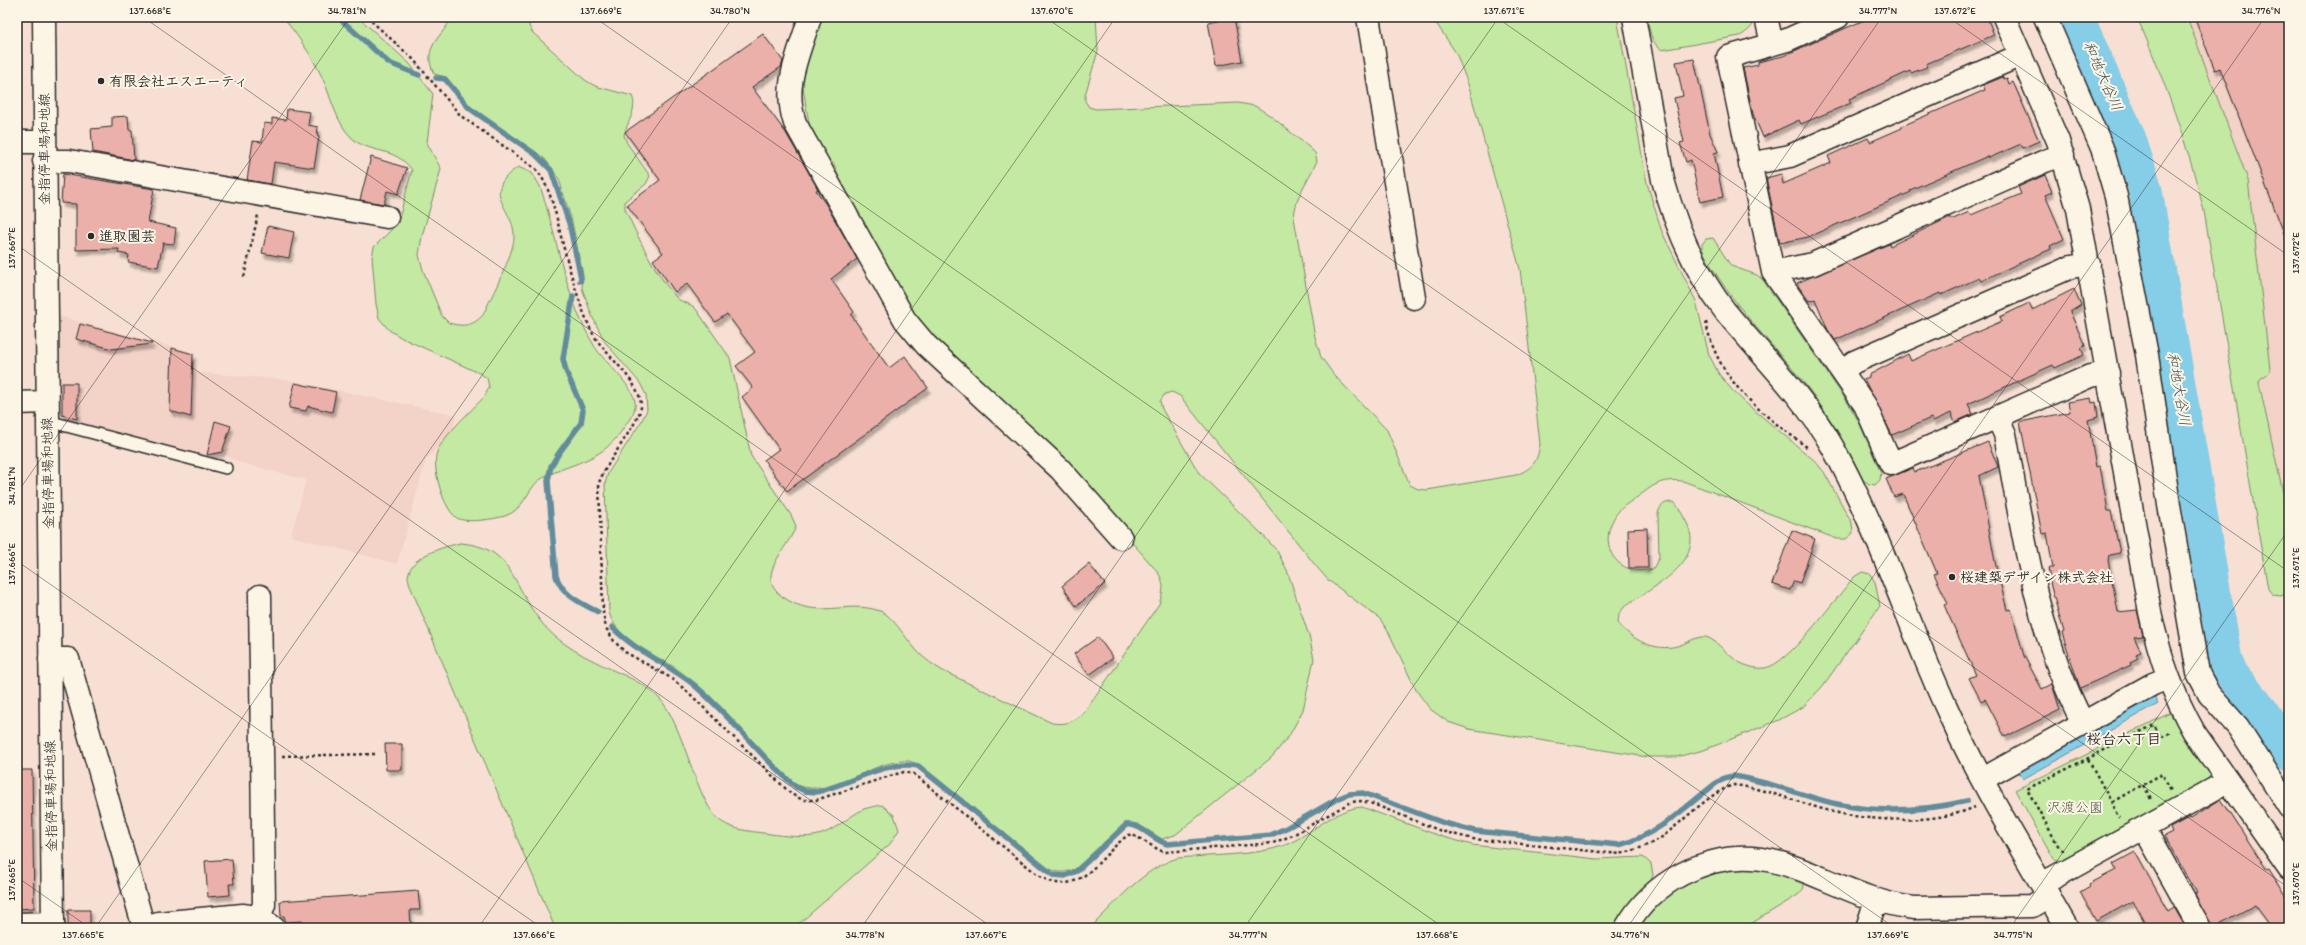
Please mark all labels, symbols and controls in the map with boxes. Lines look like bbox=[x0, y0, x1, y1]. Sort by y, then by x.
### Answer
text: 137.668°E bbox=[129, 4, 171, 17]
text: 34.781°N bbox=[328, 4, 367, 17]
text: 137.669°E bbox=[580, 4, 622, 17]
text: 34.780°N bbox=[710, 4, 750, 17]
text: 137.670°E bbox=[1031, 4, 1074, 17]
text: 137.671°E bbox=[1484, 4, 1525, 17]
text: 34.777°N bbox=[1859, 4, 1898, 17]
text: 137.672°E bbox=[1934, 4, 1976, 17]
text: 34.776°N bbox=[2242, 4, 2281, 17]
water label: 和地大谷川 bbox=[2080, 38, 2126, 114]
place label: 有限会社エスエーティ bbox=[109, 73, 248, 90]
marker: 有限会社エスエーティ bbox=[96, 76, 106, 86]
street label: 金指停車場和地線 bbox=[36, 93, 53, 205]
text: 137.667°E bbox=[5, 227, 18, 269]
place label: 進取園芸 bbox=[99, 228, 155, 245]
marker: 進取園芸 bbox=[86, 231, 96, 241]
text: 137.672°E bbox=[2289, 232, 2302, 274]
water label: 和地大谷川 bbox=[2164, 350, 2194, 428]
street label: 金指停車場和地線 bbox=[39, 417, 57, 529]
text: 34.781°N bbox=[5, 466, 18, 505]
text: 137.666°E bbox=[5, 543, 18, 585]
text: 137.671°E bbox=[2289, 547, 2302, 588]
place label: 桜建築デザイン株式会社 bbox=[1960, 569, 2113, 586]
marker: 桜建築デザイン株式会社 bbox=[1947, 572, 1957, 582]
district label: 桜台六丁目 bbox=[2086, 730, 2162, 748]
street label: 金指停車場和地線 bbox=[42, 740, 60, 852]
park label: 沢渡公園 bbox=[2047, 799, 2103, 816]
text: 137.665°E bbox=[5, 859, 18, 901]
text: 137.670°E bbox=[2289, 862, 2302, 905]
text: 137.665°E bbox=[62, 928, 104, 941]
text: 137.666°E bbox=[513, 928, 555, 941]
text: 34.778°N bbox=[845, 928, 885, 941]
text: 137.667°E bbox=[965, 928, 1007, 941]
text: 34.777°N bbox=[1229, 928, 1268, 941]
text: 137.668°E bbox=[1416, 928, 1458, 941]
text: 34.776°N bbox=[1611, 928, 1650, 941]
text: 137.669°E bbox=[1867, 928, 1909, 941]
text: 34.775°N bbox=[1994, 928, 2033, 941]

